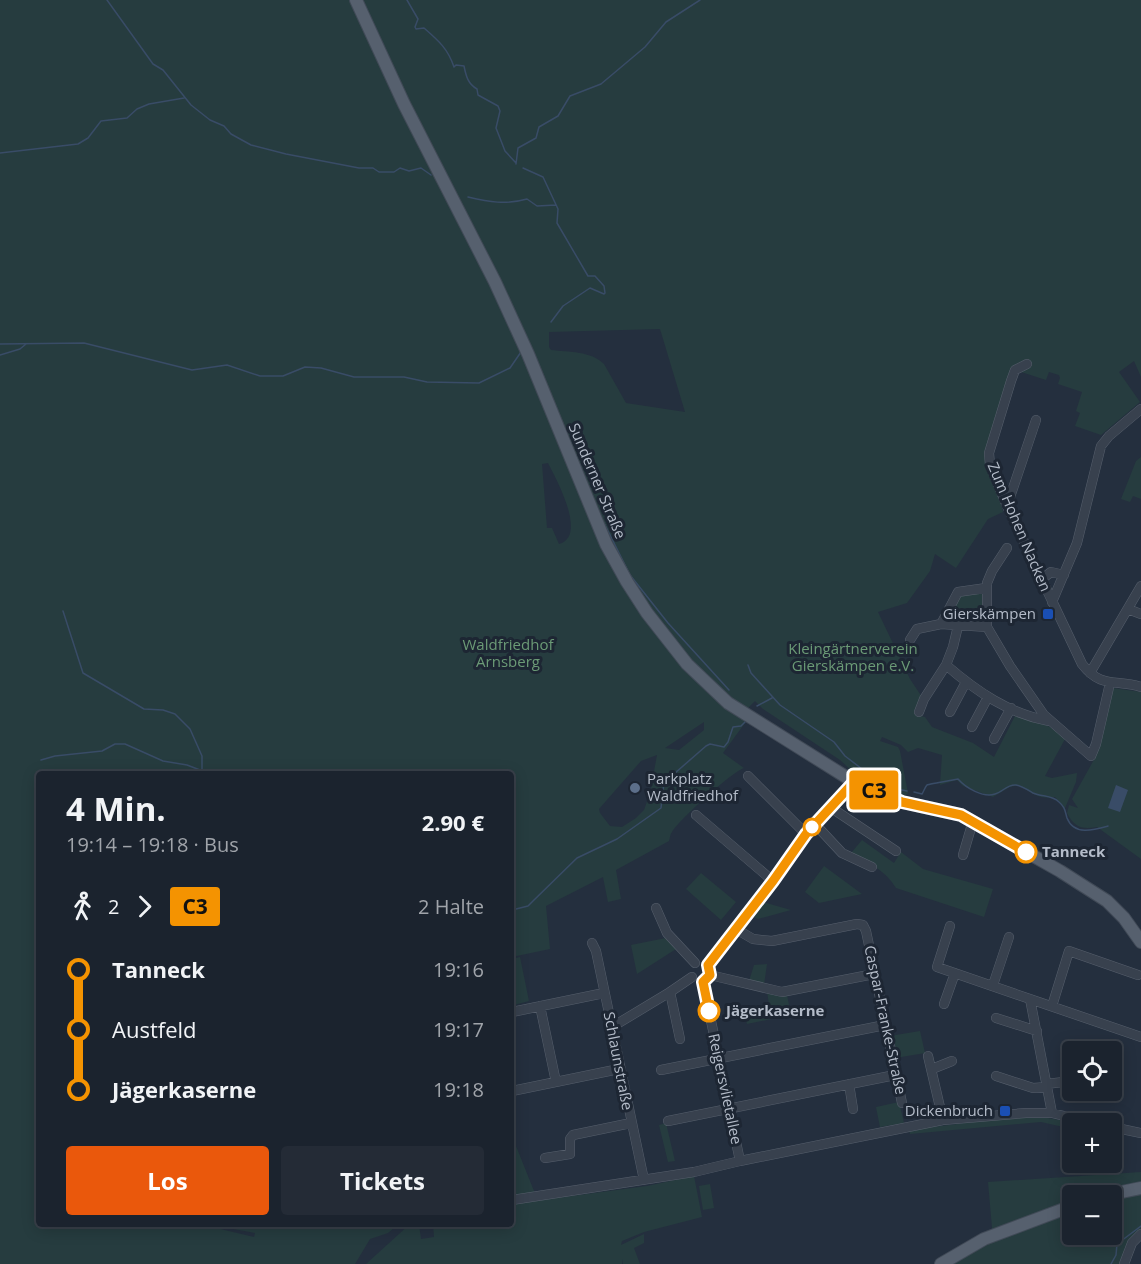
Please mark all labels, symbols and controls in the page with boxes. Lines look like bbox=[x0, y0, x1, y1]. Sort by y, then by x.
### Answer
street label: Sunderner Straße bbox=[565, 420, 631, 542]
street label: Zum Hohen Nacken bbox=[984, 459, 1056, 594]
place label: Gierskämpen bbox=[943, 603, 1036, 623]
marker: Gierskämpen bbox=[1041, 607, 1055, 621]
park label: Waldfriedhof Arnsberg bbox=[463, 634, 554, 671]
park label: Kleingärtnerverein Gierskämpen e.V. bbox=[788, 638, 918, 675]
place label: Parkplatz Waldfriedhof bbox=[647, 768, 739, 805]
line badge: C3 bbox=[847, 770, 901, 810]
text: C3 bbox=[861, 776, 887, 804]
marker: Parkplatz Waldfriedhof bbox=[628, 781, 642, 795]
text: 4 Min. bbox=[66, 786, 166, 831]
text: 2.90 € bbox=[422, 807, 484, 837]
unlabelled marker bbox=[803, 818, 821, 836]
text: 19:14 – 19:18 · Bus bbox=[66, 831, 239, 858]
marker: Tanneck bbox=[1015, 841, 1037, 863]
place label: Tanneck bbox=[1042, 841, 1106, 861]
icon: walk bbox=[66, 890, 99, 923]
icon: forward bbox=[128, 890, 161, 923]
text: C3 bbox=[182, 892, 208, 920]
text: 2 bbox=[108, 893, 119, 920]
text: 2 Halte bbox=[418, 893, 484, 920]
street label: Caspar-Franke-Straße bbox=[860, 943, 912, 1096]
text: Tanneck bbox=[112, 954, 205, 984]
text: 19:16 bbox=[433, 956, 484, 983]
marker: Jägerkaserne bbox=[698, 1000, 720, 1022]
place label: Jägerkaserne bbox=[724, 1000, 825, 1020]
street label: Schlaunstraße bbox=[600, 1010, 638, 1112]
text: Austfeld bbox=[112, 1014, 197, 1044]
text: 19:17 bbox=[433, 1016, 484, 1043]
street label: Reigersvlietallee bbox=[704, 1031, 747, 1146]
map controls bbox=[1062, 1041, 1122, 1245]
button: locate bbox=[1062, 1041, 1122, 1101]
text: Jägerkaserne bbox=[112, 1074, 256, 1104]
text: 19:18 bbox=[433, 1076, 484, 1103]
place label: Dickenbruch bbox=[905, 1100, 993, 1120]
marker: Dickenbruch bbox=[998, 1104, 1012, 1118]
button: + bbox=[1062, 1113, 1122, 1173]
button: Los bbox=[66, 1146, 269, 1215]
button: Tickets bbox=[281, 1146, 484, 1215]
button: − bbox=[1062, 1185, 1122, 1245]

